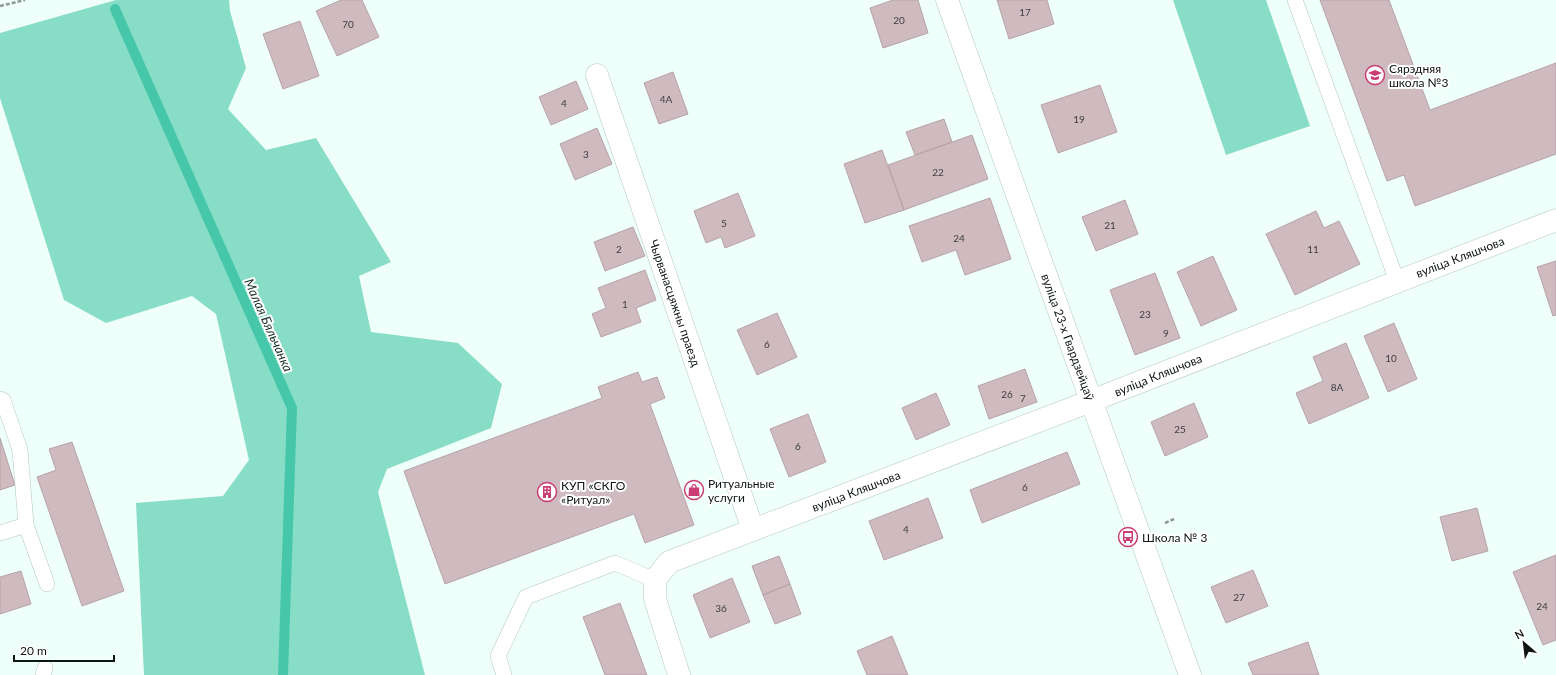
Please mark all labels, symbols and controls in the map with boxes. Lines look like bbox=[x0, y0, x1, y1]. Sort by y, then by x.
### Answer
house number: 17 bbox=[1019, 6, 1031, 18]
house number: 20 bbox=[893, 14, 905, 26]
house number: 70 bbox=[342, 18, 354, 30]
place label: Сярэдняя школа №3 bbox=[1389, 61, 1448, 90]
school or university icon: Сярэдняя школа №3 bbox=[1364, 64, 1386, 86]
house number: 4А bbox=[660, 93, 673, 105]
house number: 4 bbox=[561, 97, 567, 109]
house number: 19 bbox=[1073, 113, 1085, 125]
house number: 3 bbox=[583, 148, 589, 160]
house number: 22 bbox=[932, 166, 944, 178]
house number: 5 bbox=[721, 217, 727, 229]
house number: 21 bbox=[1104, 219, 1116, 231]
house number: 24 bbox=[953, 232, 965, 244]
street label: вуліца Кляшчова bbox=[1414, 233, 1506, 281]
street label: Чырванасцяжны праезд bbox=[646, 238, 704, 369]
house number: 2 bbox=[616, 243, 622, 255]
house number: 11 bbox=[1307, 243, 1319, 255]
street label: вуліца 23-х Гвардзейцаў bbox=[1038, 272, 1098, 403]
water label: Малая Бяльчанка bbox=[241, 276, 297, 374]
house number: 1 bbox=[622, 298, 628, 310]
house number: 23 bbox=[1139, 308, 1151, 320]
house number: 9 bbox=[1163, 327, 1169, 339]
house number: 6 bbox=[764, 338, 770, 350]
street label: вуліца Кляшчова bbox=[1112, 351, 1204, 399]
house number: 10 bbox=[1385, 352, 1397, 364]
house number: 8А bbox=[1331, 381, 1344, 393]
house number: 26 bbox=[1001, 388, 1013, 400]
house number: 7 bbox=[1020, 392, 1026, 404]
house number: 25 bbox=[1174, 423, 1186, 435]
house number: 6 bbox=[795, 440, 801, 452]
street label: вуліца Кляшчова bbox=[810, 467, 902, 515]
place label: Ритуальные услуги bbox=[708, 476, 775, 505]
place label: КУП «СКГО «Ритуал» bbox=[561, 478, 626, 507]
shop icon: Ритуальные услуги bbox=[683, 479, 705, 501]
building icon: КУП «СКГО «Ритуал» bbox=[536, 481, 558, 503]
house number: 6 bbox=[1022, 481, 1028, 493]
house number: 4 bbox=[903, 523, 909, 535]
bus stop icon: Школа № 3 bbox=[1117, 526, 1139, 548]
place label: Школа № 3 bbox=[1142, 530, 1207, 545]
house number: 27 bbox=[1233, 591, 1245, 603]
house number: 24 bbox=[1536, 600, 1548, 612]
house number: 36 bbox=[715, 602, 727, 614]
north arrow bbox=[1504, 623, 1544, 663]
text: N bbox=[1512, 626, 1526, 641]
scale bar bbox=[14, 637, 114, 663]
text: 20 m bbox=[20, 643, 47, 658]

